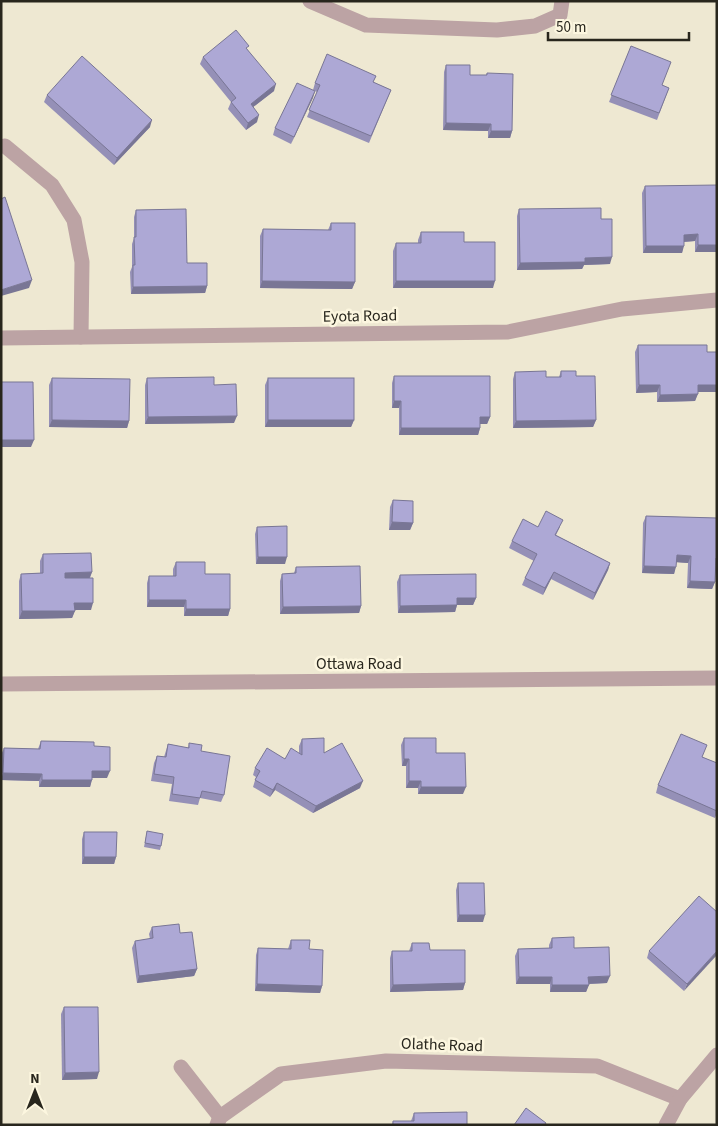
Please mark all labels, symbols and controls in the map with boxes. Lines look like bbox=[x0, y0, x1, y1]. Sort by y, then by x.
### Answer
scale bar bbox=[548, 10, 689, 42]
text: 50 m bbox=[556, 17, 586, 38]
street label: Eyota Road bbox=[322, 304, 398, 328]
street label: Ottawa Road bbox=[316, 653, 402, 675]
street label: Olathe Road bbox=[401, 1033, 483, 1057]
north arrow bbox=[10, 1066, 60, 1116]
text: N bbox=[30, 1069, 40, 1089]

